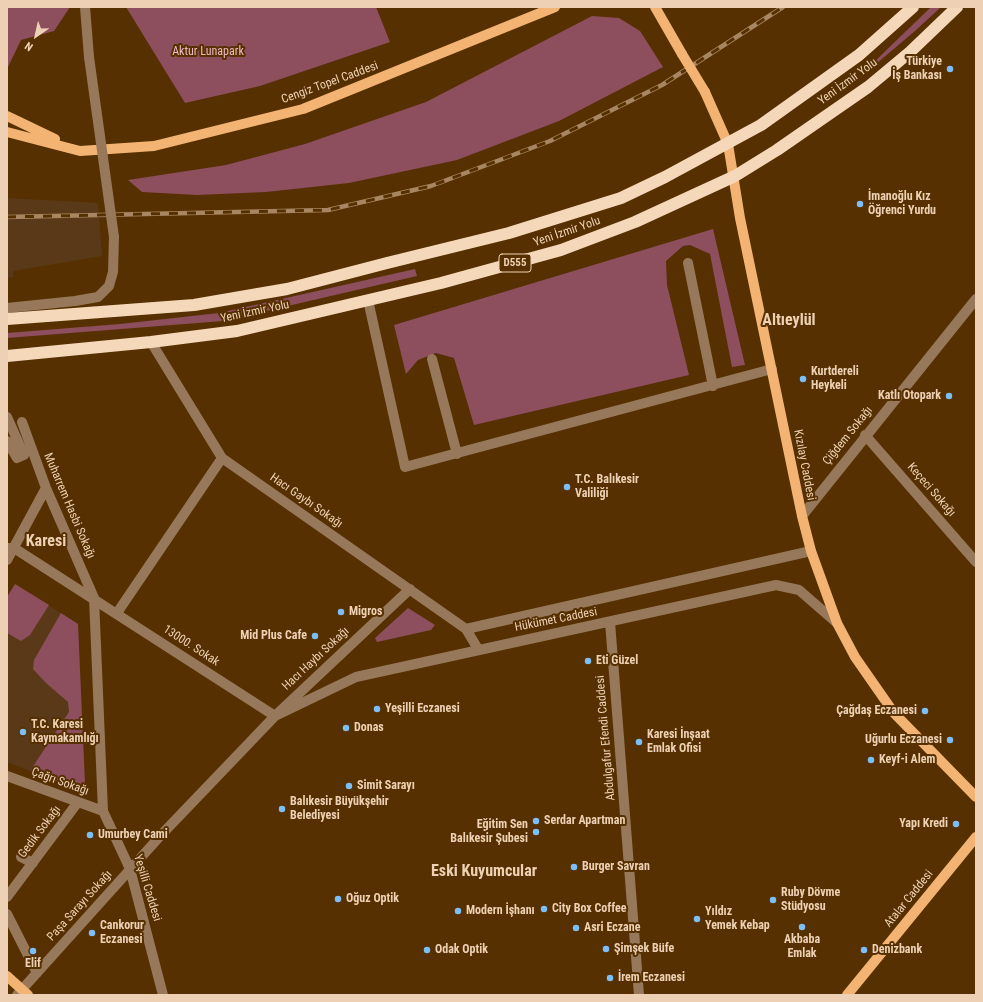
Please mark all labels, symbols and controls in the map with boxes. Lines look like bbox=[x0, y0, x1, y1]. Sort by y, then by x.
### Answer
north arrow bbox=[16, 16, 56, 56]
text: N bbox=[23, 39, 35, 54]
park label: Aktur Lunapark bbox=[172, 45, 244, 59]
place label: Türkiye İş Bankası bbox=[892, 55, 942, 83]
street label: Yeni İzmir Yolu bbox=[816, 56, 880, 108]
street label: Cengiz Topel Caddesi bbox=[280, 59, 380, 107]
marker: Türkiye İş Bankası bbox=[945, 64, 955, 74]
place label: İmanoğlu Kız Öğrenci Yurdu bbox=[868, 190, 936, 218]
marker: İmanoğlu Kız Öğrenci Yurdu bbox=[855, 199, 865, 209]
street label: Yeni İzmir Yolu bbox=[532, 214, 602, 250]
road number: D555 bbox=[499, 254, 531, 272]
street label: Yeni İzmir Yolu bbox=[219, 298, 291, 326]
district label: Altıeylül bbox=[762, 311, 816, 331]
place label: Kurtdereli Heykeli bbox=[811, 365, 859, 393]
marker: Kurtdereli Heykeli bbox=[798, 374, 808, 384]
place label: Katlı Otopark bbox=[878, 389, 941, 403]
marker: Katlı Otopark bbox=[944, 391, 954, 401]
street label: Çiğdem Sokağı bbox=[820, 404, 876, 468]
street label: Kızılay Caddesi bbox=[790, 428, 818, 502]
street label: Muharrem Hasbi Sokağı bbox=[40, 451, 98, 561]
street label: Keçeci Sokağı bbox=[904, 460, 958, 520]
street label: Hacı Gaybı Sokağı bbox=[267, 471, 345, 531]
place label: T.C. Balıkesir Valiliği bbox=[575, 473, 639, 501]
marker: T.C. Balıkesir Valiliği bbox=[562, 482, 572, 492]
district label: Karesi bbox=[26, 532, 66, 552]
place label: Migros bbox=[349, 605, 382, 619]
street label: Hükümet Caddesi bbox=[514, 605, 598, 635]
marker: Migros bbox=[336, 607, 346, 617]
street label: 13000. Sokak bbox=[160, 622, 222, 670]
street label: Hacı Haybı Sokağı bbox=[280, 624, 352, 694]
place label: Mid Plus Cafe bbox=[240, 629, 307, 643]
marker: Mid Plus Cafe bbox=[310, 631, 320, 641]
place label: Eti Güzel bbox=[596, 654, 638, 668]
marker: Eti Güzel bbox=[583, 656, 593, 666]
street label: Abdulgafur Efendi Caddesi bbox=[593, 675, 619, 801]
place label: Yeşilli Eczanesi bbox=[385, 702, 460, 716]
marker: Yeşilli Eczanesi bbox=[372, 704, 382, 714]
place label: Çağdaş Eczanesi bbox=[836, 704, 917, 718]
marker: Çağdaş Eczanesi bbox=[920, 706, 930, 716]
place label: T.C. Karesi Kaymakamlığı bbox=[31, 718, 99, 746]
place label: Donas bbox=[354, 721, 384, 735]
marker: Donas bbox=[341, 723, 351, 733]
marker: T.C. Karesi Kaymakamlığı bbox=[18, 727, 28, 737]
place label: Karesi İnşaat Emlak Ofisi bbox=[647, 728, 710, 756]
place label: Uğurlu Eczanesi bbox=[865, 733, 942, 747]
marker: Uğurlu Eczanesi bbox=[945, 735, 955, 745]
marker: Karesi İnşaat Emlak Ofisi bbox=[634, 737, 644, 747]
place label: Keyf-i Alem bbox=[879, 753, 935, 767]
marker: Keyf-i Alem bbox=[866, 755, 876, 765]
street label: Çağrı Sokağı bbox=[29, 765, 91, 799]
place label: Simit Sarayı bbox=[357, 779, 415, 793]
marker: Simit Sarayı bbox=[344, 781, 354, 791]
place label: Balıkesir Büyükşehir Belediyesi bbox=[290, 795, 389, 823]
street label: Gedik Sokağı bbox=[16, 803, 64, 861]
marker: Balıkesir Büyükşehir Belediyesi bbox=[277, 804, 287, 814]
place label: Serdar Apartman bbox=[544, 814, 625, 828]
marker: Serdar Apartman bbox=[531, 816, 541, 826]
place label: Yapı Kredi bbox=[899, 817, 948, 831]
place label: Eğitim Sen Balıkesir Şubesi bbox=[450, 818, 528, 846]
marker: Yapı Kredi bbox=[951, 819, 961, 829]
marker: Eğitim Sen Balıkesir Şubesi bbox=[531, 827, 541, 837]
place label: Umurbey Cami bbox=[98, 828, 168, 842]
marker: Umurbey Cami bbox=[85, 830, 95, 840]
street label: Yeşilli Caddesi bbox=[130, 853, 164, 923]
place label: Burger Savran bbox=[582, 860, 650, 874]
district label: Eski Kuyumcular bbox=[431, 862, 537, 882]
marker: Burger Savran bbox=[569, 862, 579, 872]
street label: Paşa Sarayı Sokağı bbox=[45, 868, 115, 944]
street label: Atalar Caddesi bbox=[882, 868, 936, 930]
place label: Ruby Dövme Stüdyosu bbox=[781, 886, 840, 914]
place label: Oğuz Optik bbox=[346, 892, 399, 906]
marker: Oğuz Optik bbox=[333, 894, 343, 904]
marker: Ruby Dövme Stüdyosu bbox=[768, 895, 778, 905]
place label: City Box Coffee bbox=[552, 902, 626, 916]
place label: Modern İşhanı bbox=[466, 904, 535, 918]
marker: City Box Coffee bbox=[539, 904, 549, 914]
place label: Yıldız Yemek Kebap bbox=[705, 905, 770, 933]
marker: Modern İşhanı bbox=[453, 906, 463, 916]
marker: Yıldız Yemek Kebap bbox=[692, 914, 702, 924]
place label: Cankorur Eczanesi bbox=[100, 919, 144, 947]
place label: Asri Eczane bbox=[584, 921, 640, 935]
marker: Akbaba Emlak bbox=[797, 922, 807, 932]
marker: Asri Eczane bbox=[571, 923, 581, 933]
marker: Cankorur Eczanesi bbox=[87, 928, 97, 938]
place label: Akbaba Emlak bbox=[784, 933, 820, 961]
place label: Şimşek Büfe bbox=[614, 942, 674, 956]
place label: Odak Optik bbox=[435, 943, 488, 957]
place label: Denizbank bbox=[872, 943, 922, 957]
marker: Şimşek Büfe bbox=[601, 944, 611, 954]
marker: Odak Optik bbox=[422, 945, 432, 955]
marker: Denizbank bbox=[859, 945, 869, 955]
marker: Elif bbox=[28, 946, 38, 956]
place label: Elif bbox=[25, 957, 41, 971]
place label: İrem Eczanesi bbox=[618, 971, 685, 985]
marker: İrem Eczanesi bbox=[605, 973, 615, 983]

